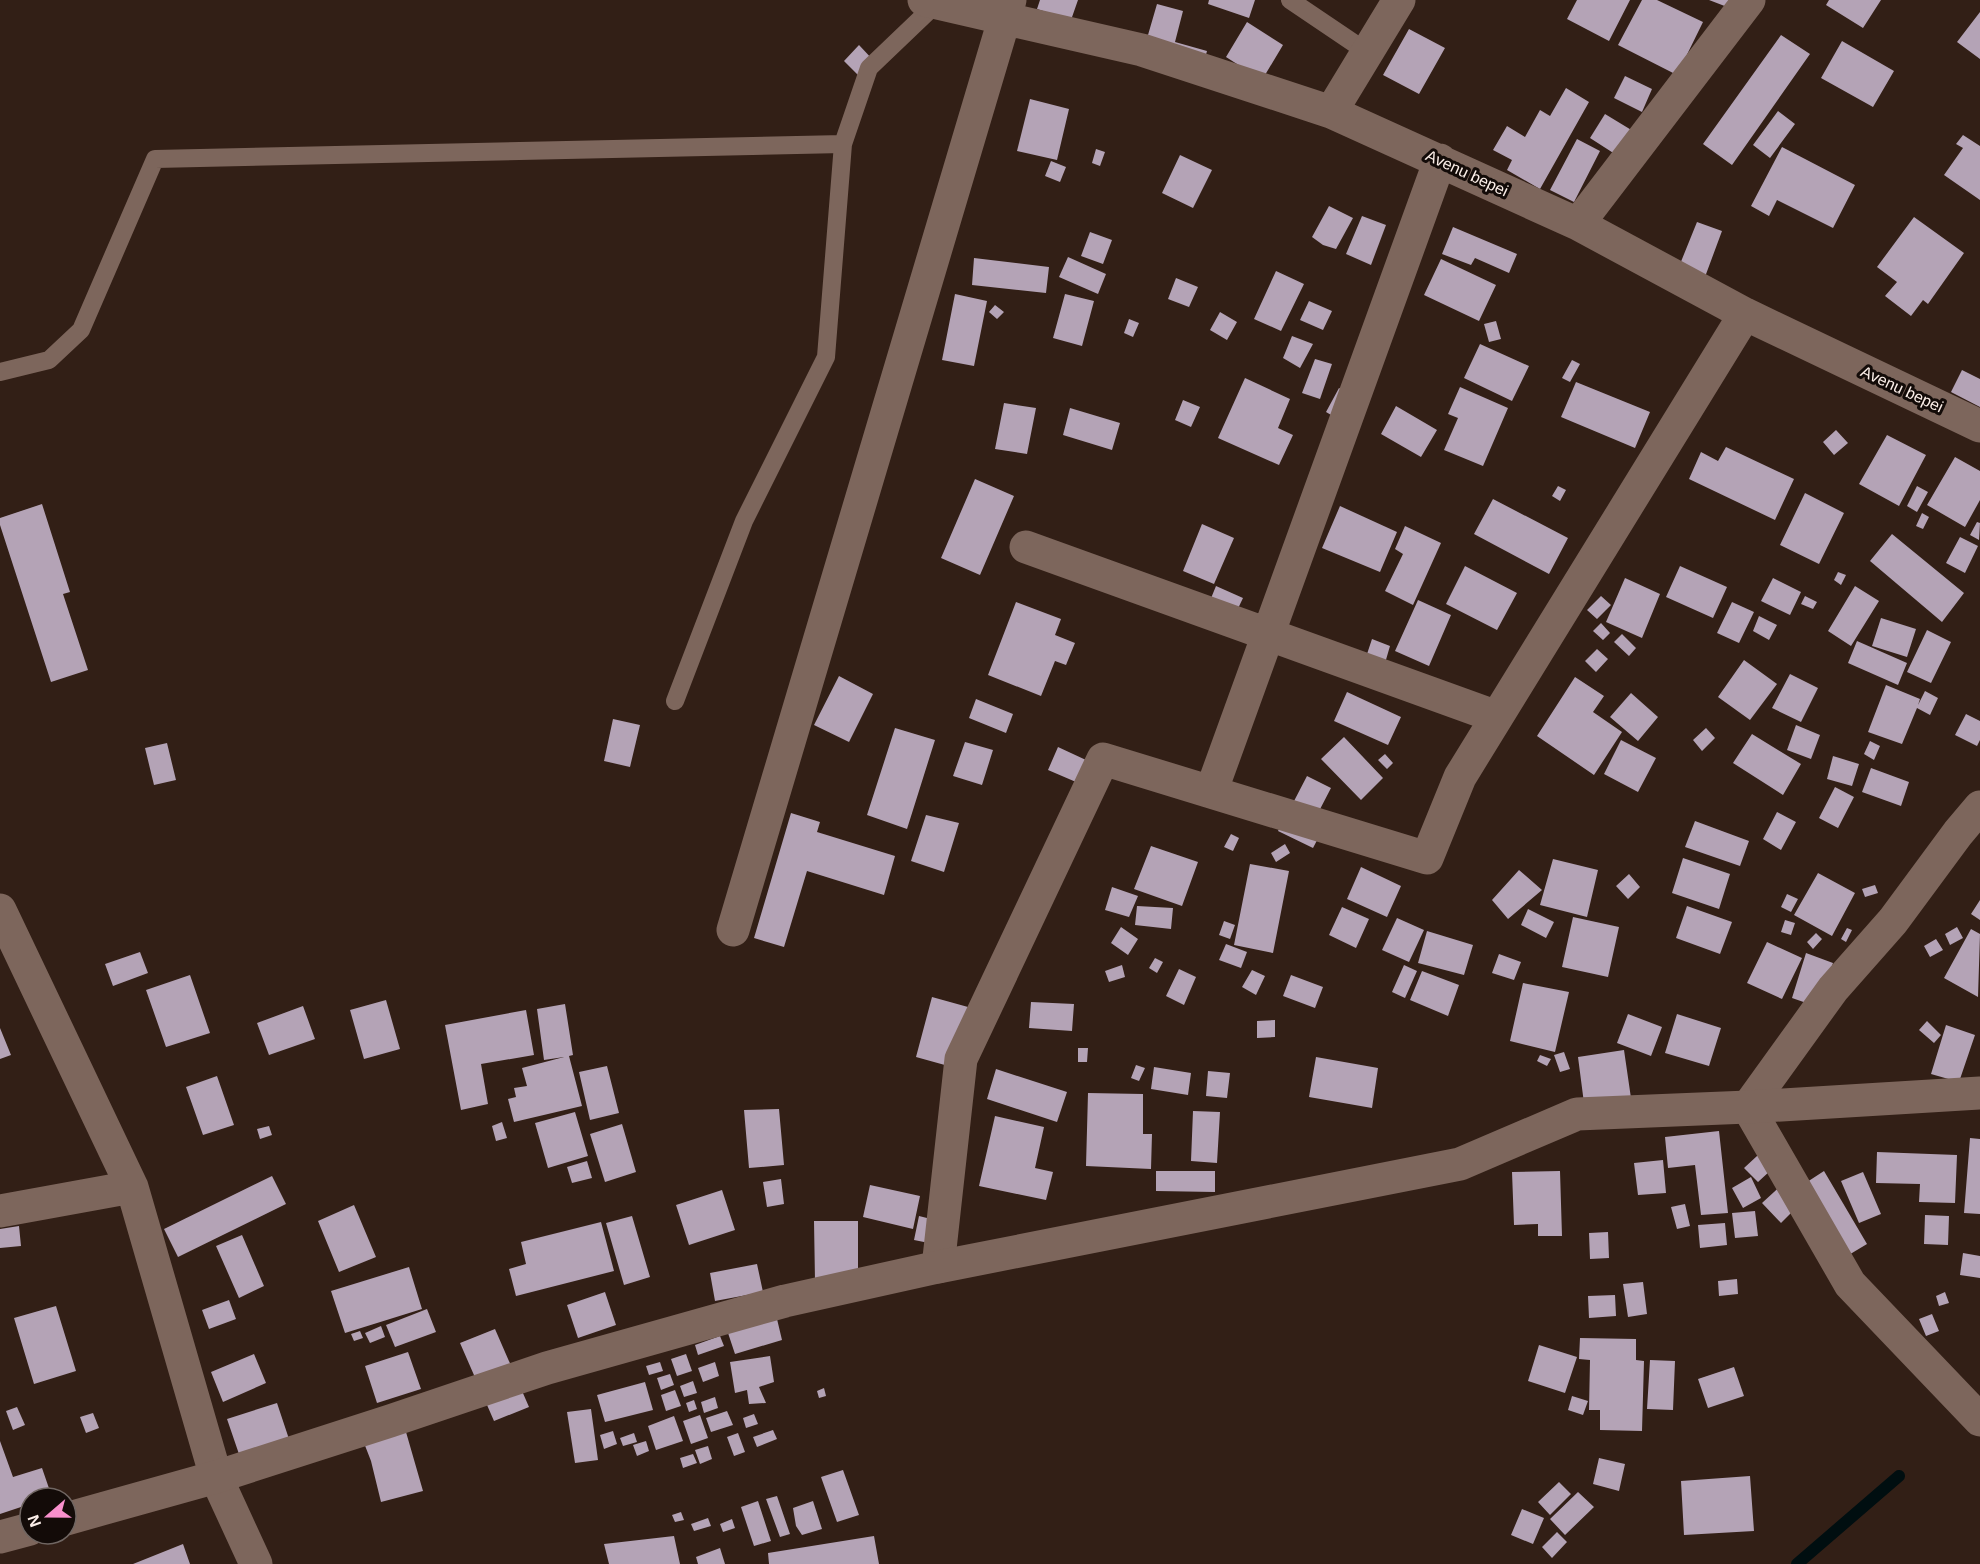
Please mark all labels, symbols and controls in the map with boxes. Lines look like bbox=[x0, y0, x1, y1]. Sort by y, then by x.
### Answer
street label: Avenu bepei bbox=[1423, 147, 1511, 199]
street label: Avenu bepei bbox=[1858, 363, 1946, 415]
north arrow bbox=[18, 1486, 78, 1546]
text: N bbox=[24, 1513, 44, 1529]

